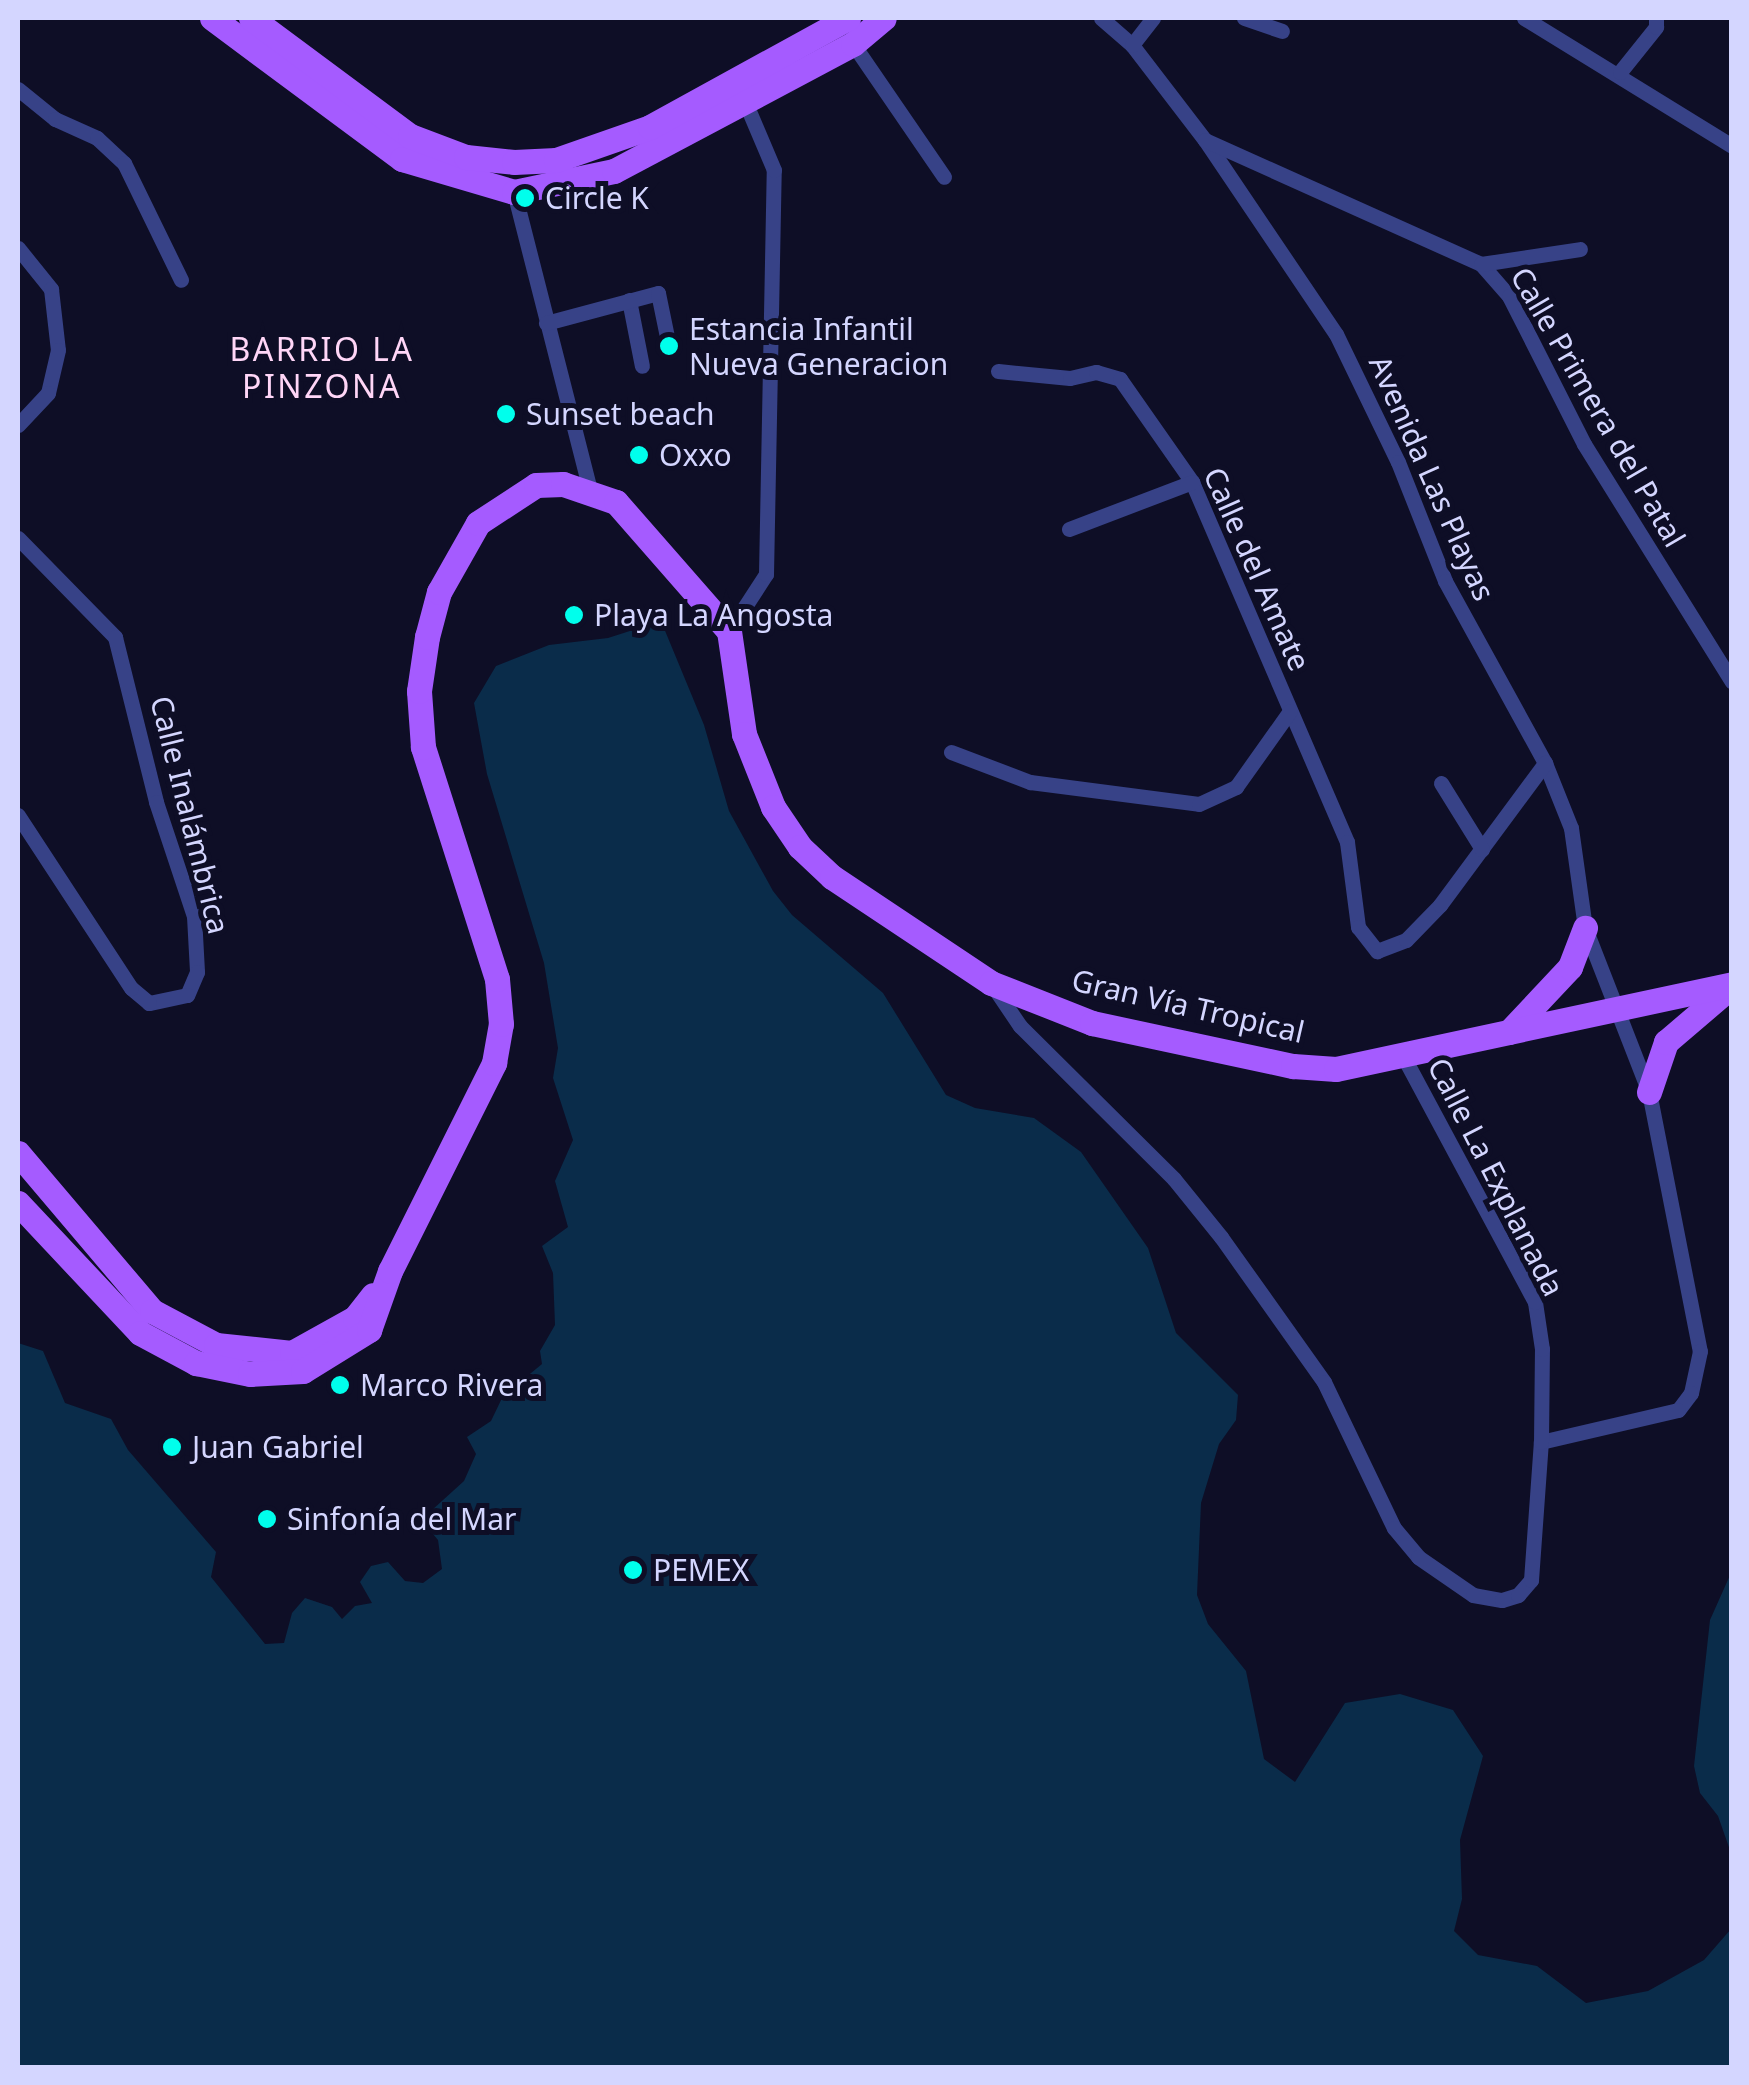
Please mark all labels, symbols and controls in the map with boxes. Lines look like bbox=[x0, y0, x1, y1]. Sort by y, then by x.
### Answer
place label: Circle K bbox=[545, 180, 649, 216]
marker: Circle K bbox=[514, 187, 536, 209]
street label: Calle Primera del Patal bbox=[1503, 261, 1693, 553]
place label: Estancia Infantil Nueva Generacion bbox=[689, 311, 948, 382]
district label: BARRIO LA PINZONA bbox=[230, 331, 414, 406]
marker: Estancia Infantil Nueva Generacion bbox=[658, 335, 680, 357]
street label: Avenida Las Playas bbox=[1362, 350, 1502, 606]
place label: Sunset beach bbox=[526, 396, 715, 432]
marker: Sunset beach bbox=[495, 403, 517, 425]
place label: Oxxo bbox=[659, 437, 732, 473]
marker: Oxxo bbox=[628, 444, 650, 466]
street label: Calle del Amate bbox=[1196, 462, 1318, 676]
place label: Playa La Angosta bbox=[594, 597, 833, 633]
marker: Playa La Angosta bbox=[563, 604, 585, 626]
street label: Calle Inalámbrica bbox=[143, 692, 237, 938]
street label: Gran Vía Tropical bbox=[1068, 962, 1308, 1050]
street label: Calle La Explanada bbox=[1420, 1052, 1572, 1302]
place label: Marco Rivera bbox=[360, 1367, 543, 1403]
marker: Marco Rivera bbox=[329, 1374, 351, 1396]
place label: Juan Gabriel bbox=[192, 1429, 364, 1465]
marker: Juan Gabriel bbox=[161, 1436, 183, 1458]
place label: Sinfonía del Mar bbox=[287, 1501, 516, 1537]
marker: Sinfonía del Mar bbox=[256, 1508, 278, 1530]
place label: PEMEX bbox=[653, 1552, 749, 1588]
marker: PEMEX bbox=[622, 1559, 644, 1581]

